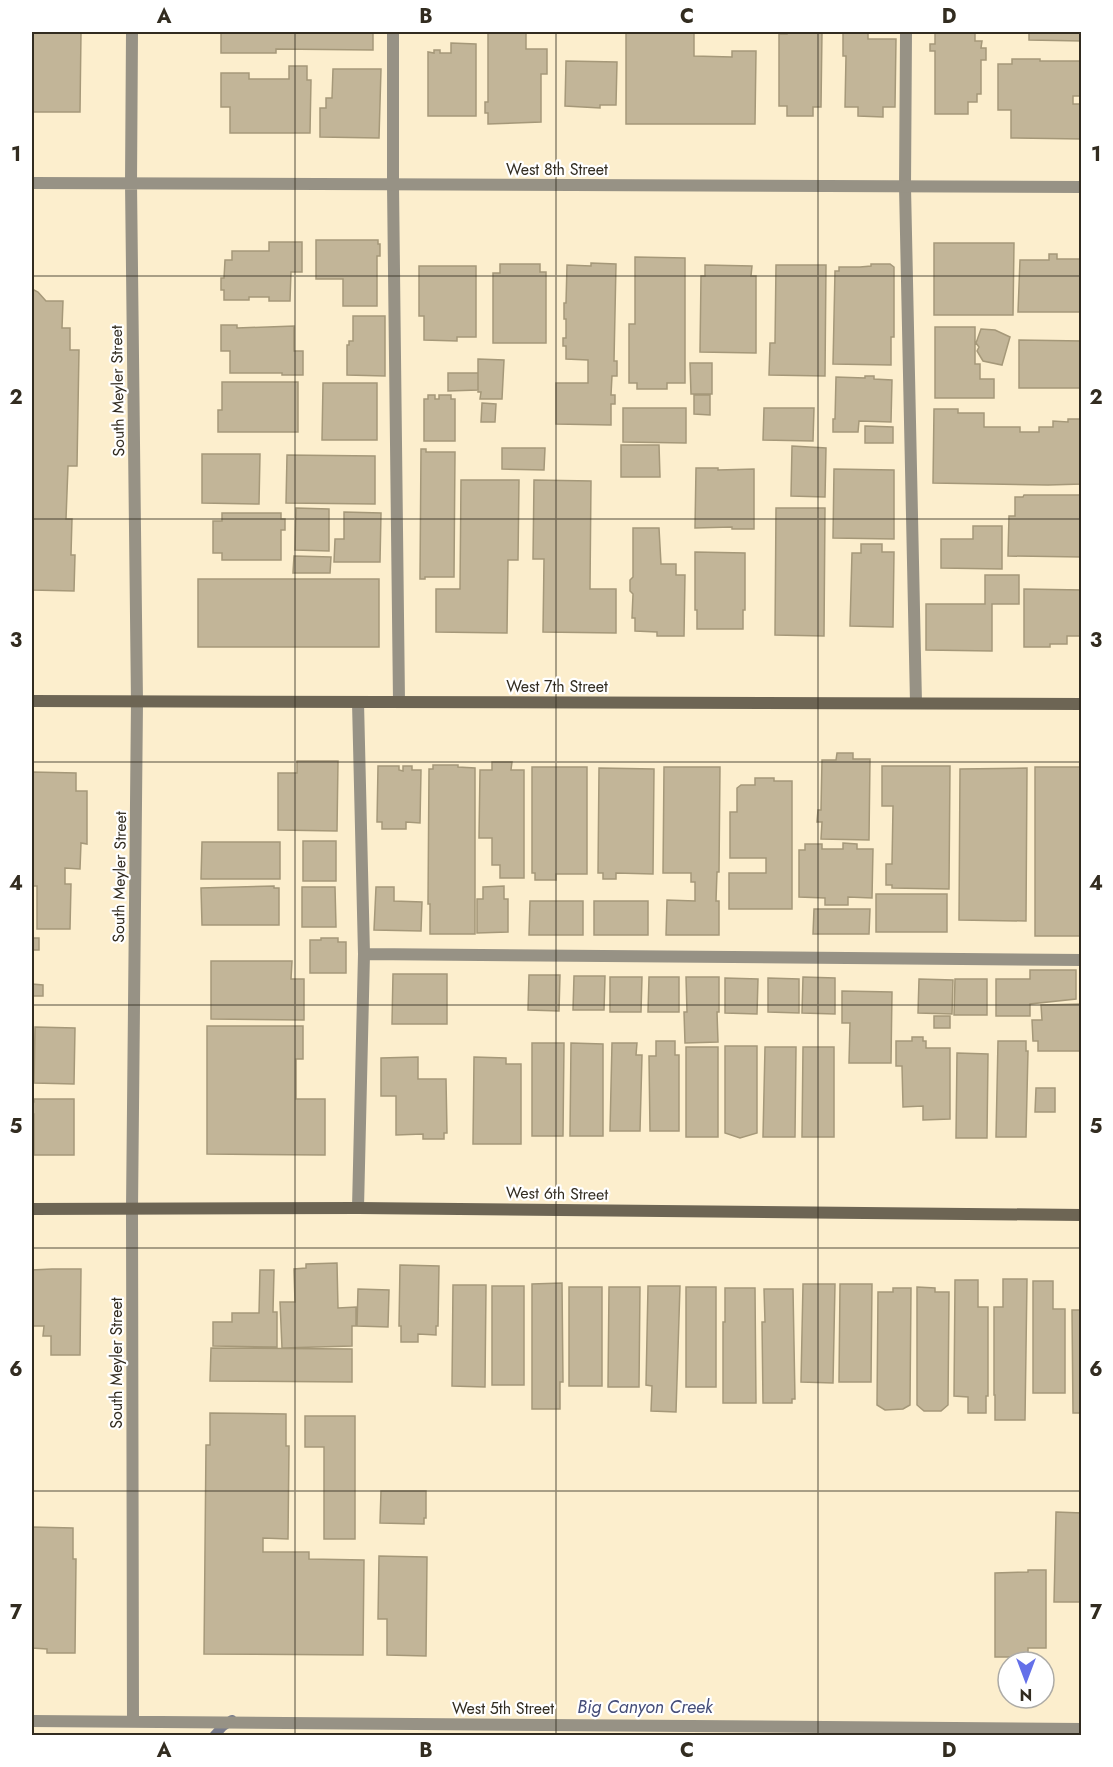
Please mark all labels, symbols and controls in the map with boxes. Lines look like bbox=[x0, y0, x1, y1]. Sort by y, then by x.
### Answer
text: A bbox=[156, 2, 172, 31]
text: B bbox=[419, 2, 433, 31]
text: C bbox=[680, 2, 694, 31]
text: D bbox=[942, 2, 956, 31]
text: 1 bbox=[11, 140, 21, 169]
text: 1 bbox=[1091, 140, 1101, 169]
street label: West 8th Street bbox=[506, 158, 608, 181]
street label: South Meyler Street bbox=[105, 325, 130, 457]
text: 2 bbox=[9, 383, 23, 412]
text: 2 bbox=[1089, 383, 1103, 412]
text: 3 bbox=[10, 626, 22, 655]
text: 3 bbox=[1090, 626, 1102, 655]
street label: West 7th Street bbox=[506, 675, 608, 698]
street label: South Meyler Street bbox=[107, 811, 132, 943]
text: 4 bbox=[9, 869, 23, 898]
text: 4 bbox=[1089, 869, 1103, 898]
text: 5 bbox=[10, 1112, 23, 1141]
text: 5 bbox=[1090, 1112, 1103, 1141]
street label: West 6th Street bbox=[506, 1181, 609, 1206]
street label: South Meyler Street bbox=[105, 1297, 128, 1429]
text: 6 bbox=[9, 1355, 23, 1384]
text: 6 bbox=[1089, 1355, 1103, 1384]
text: 7 bbox=[10, 1598, 23, 1627]
text: 7 bbox=[1090, 1598, 1103, 1627]
north arrow bbox=[996, 1650, 1056, 1710]
text: N bbox=[1020, 1683, 1032, 1706]
water label: Big Canyon Creek bbox=[577, 1694, 714, 1720]
street label: West 5th Street bbox=[452, 1697, 554, 1720]
text: A bbox=[156, 1736, 172, 1765]
text: B bbox=[419, 1736, 433, 1765]
text: C bbox=[680, 1736, 694, 1765]
text: D bbox=[942, 1736, 956, 1765]

